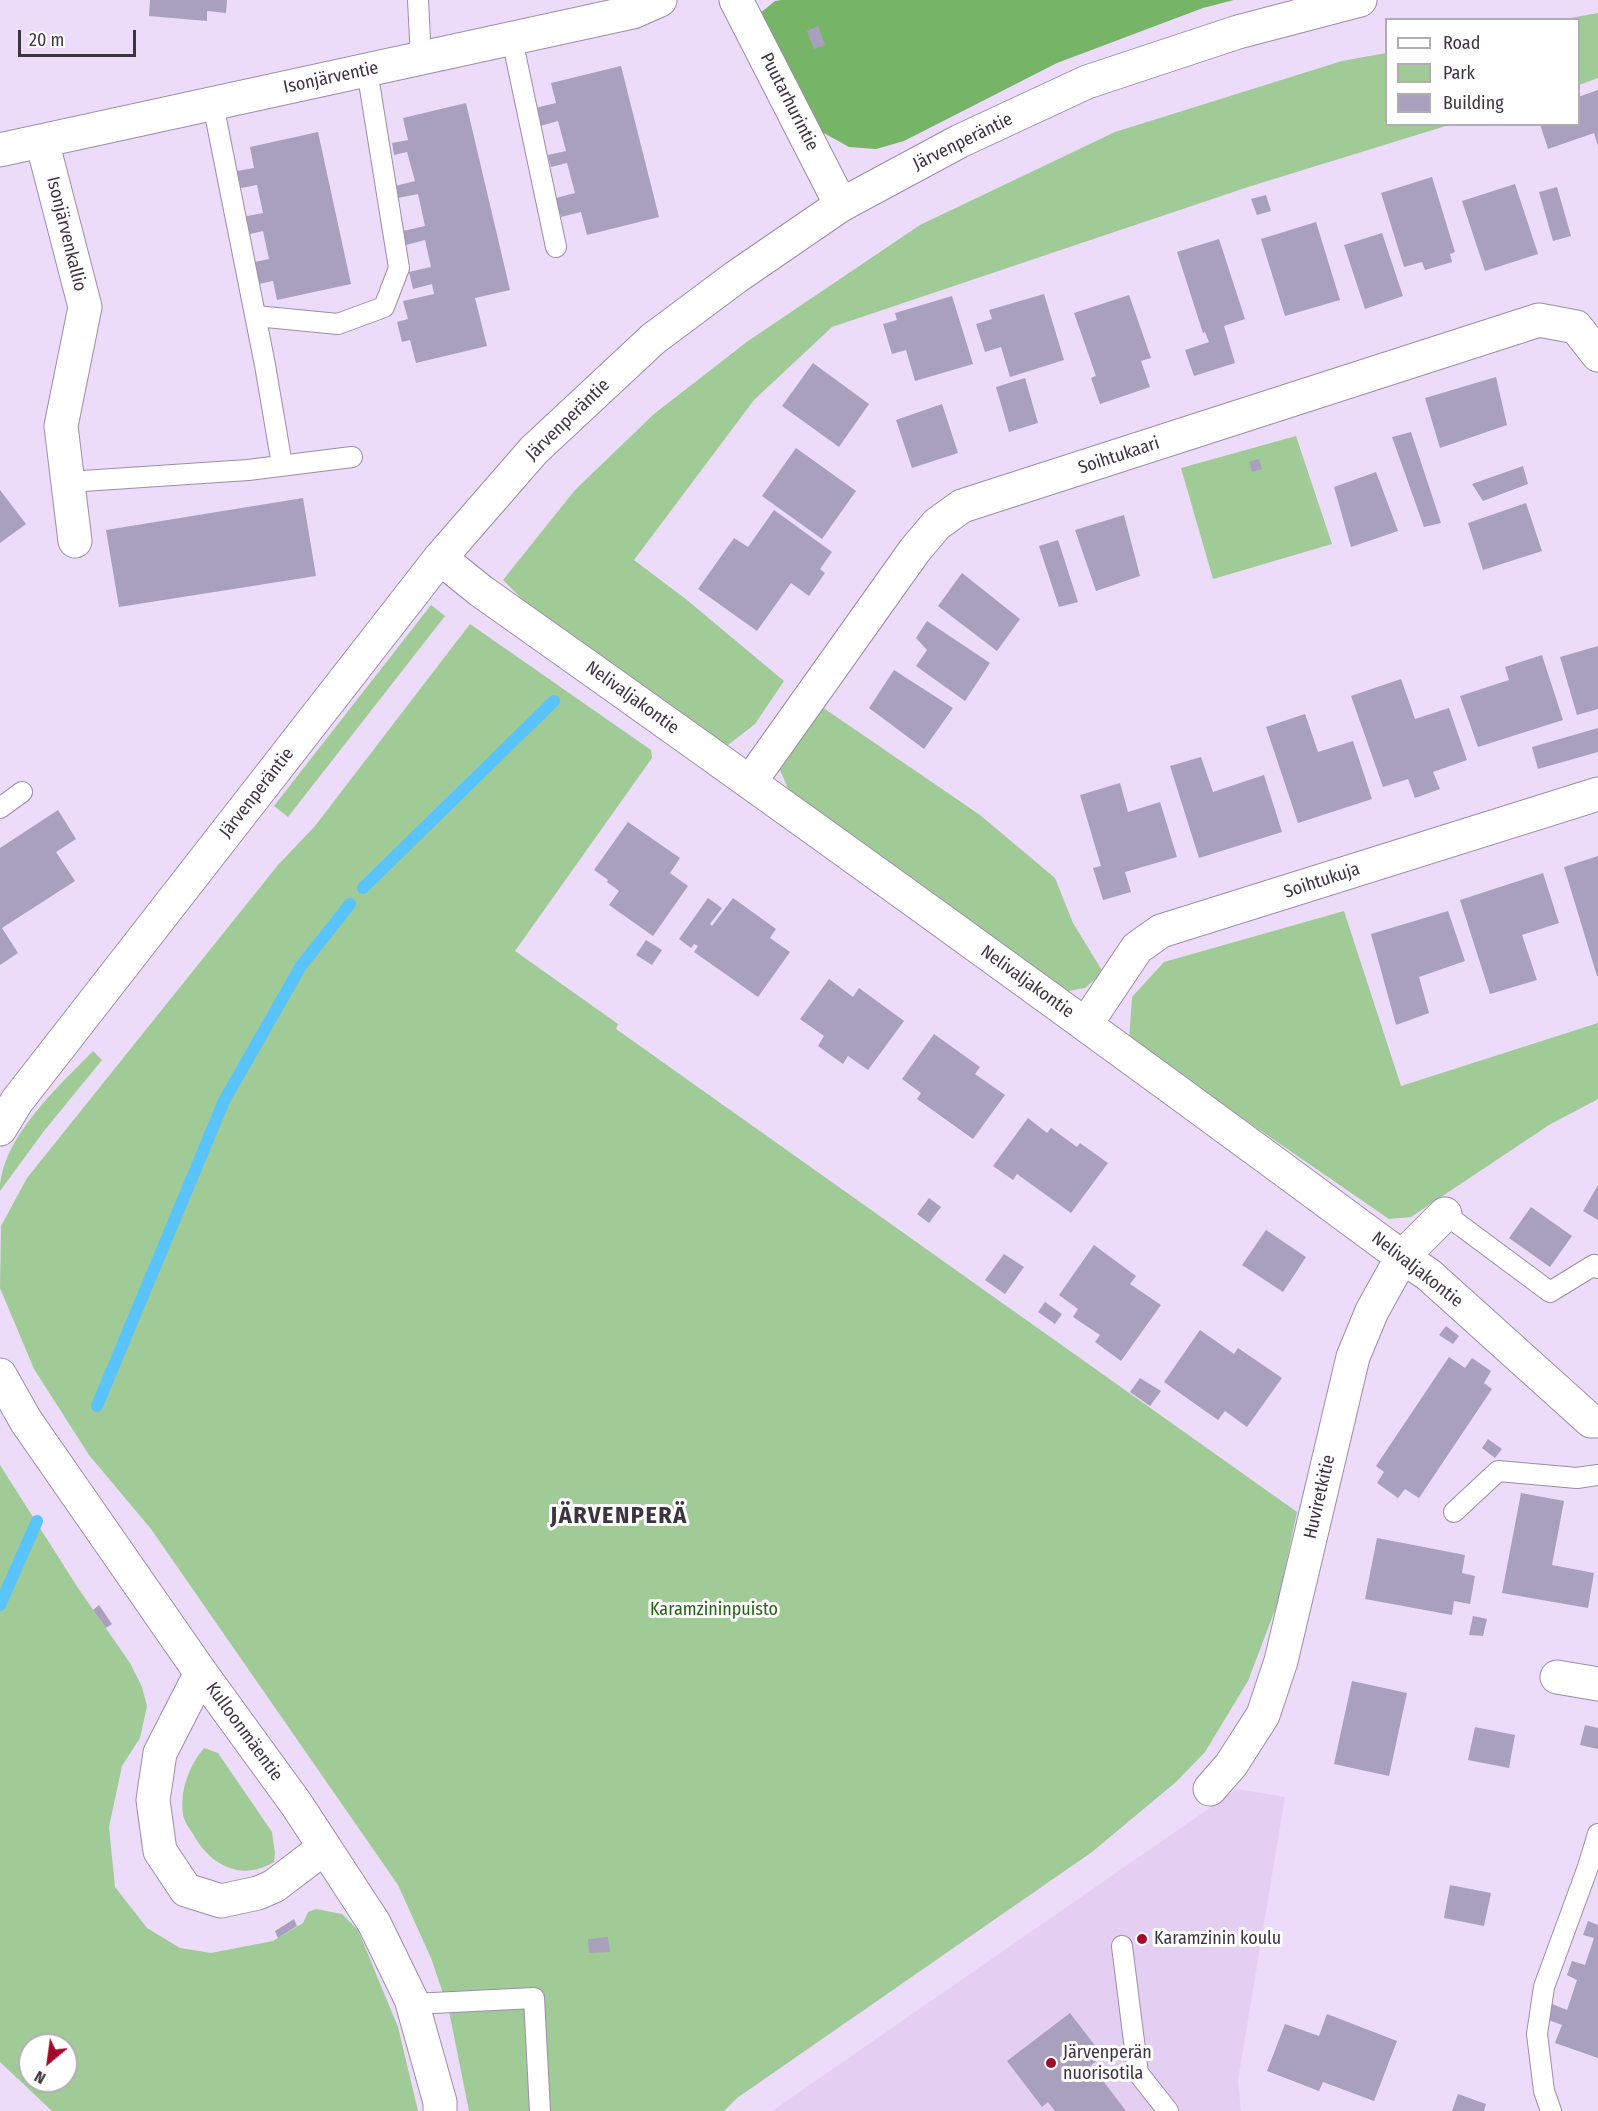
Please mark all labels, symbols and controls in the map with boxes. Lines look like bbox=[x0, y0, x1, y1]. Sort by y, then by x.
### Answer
scale bar bbox=[21, 18, 140, 56]
legend bbox=[1385, 18, 1580, 126]
text: 20 m bbox=[29, 29, 64, 51]
text: Road bbox=[1443, 32, 1480, 54]
street label: Puutarhurintie bbox=[755, 49, 823, 155]
street label: Isonjärventie bbox=[281, 57, 381, 99]
text: Park bbox=[1443, 62, 1475, 84]
text: Building bbox=[1443, 92, 1504, 114]
street label: Järvenperäntie bbox=[910, 109, 1016, 175]
street label: Isonjärvenkallio bbox=[41, 174, 91, 294]
street label: Järvenperäntie bbox=[522, 375, 614, 465]
street label: Soihtukaari bbox=[1076, 433, 1162, 479]
street label: Nelivaljakontie bbox=[581, 657, 683, 739]
street label: Järvenperäntie bbox=[215, 744, 299, 842]
street label: Soihtukuja bbox=[1281, 859, 1363, 903]
street label: Nelivaljakontie bbox=[976, 941, 1078, 1023]
street label: Nelivaljakontie bbox=[1367, 1228, 1467, 1312]
street label: Huviretkitie bbox=[1300, 1453, 1340, 1541]
district label: JÄRVENPERÄ bbox=[550, 1502, 688, 1530]
park label: Karamzininpuisto bbox=[650, 1599, 778, 1621]
street label: Kulloonmäentie bbox=[201, 1678, 287, 1786]
place label: Karamzinin koulu bbox=[1154, 1928, 1281, 1950]
marker: Karamzinin koulu bbox=[1135, 1932, 1149, 1946]
north arrow bbox=[18, 2033, 78, 2093]
place label: Järvenperän nuorisotila bbox=[1063, 2042, 1152, 2084]
marker: Järvenperän nuorisotila bbox=[1044, 2056, 1058, 2070]
text: N bbox=[31, 2067, 49, 2088]

